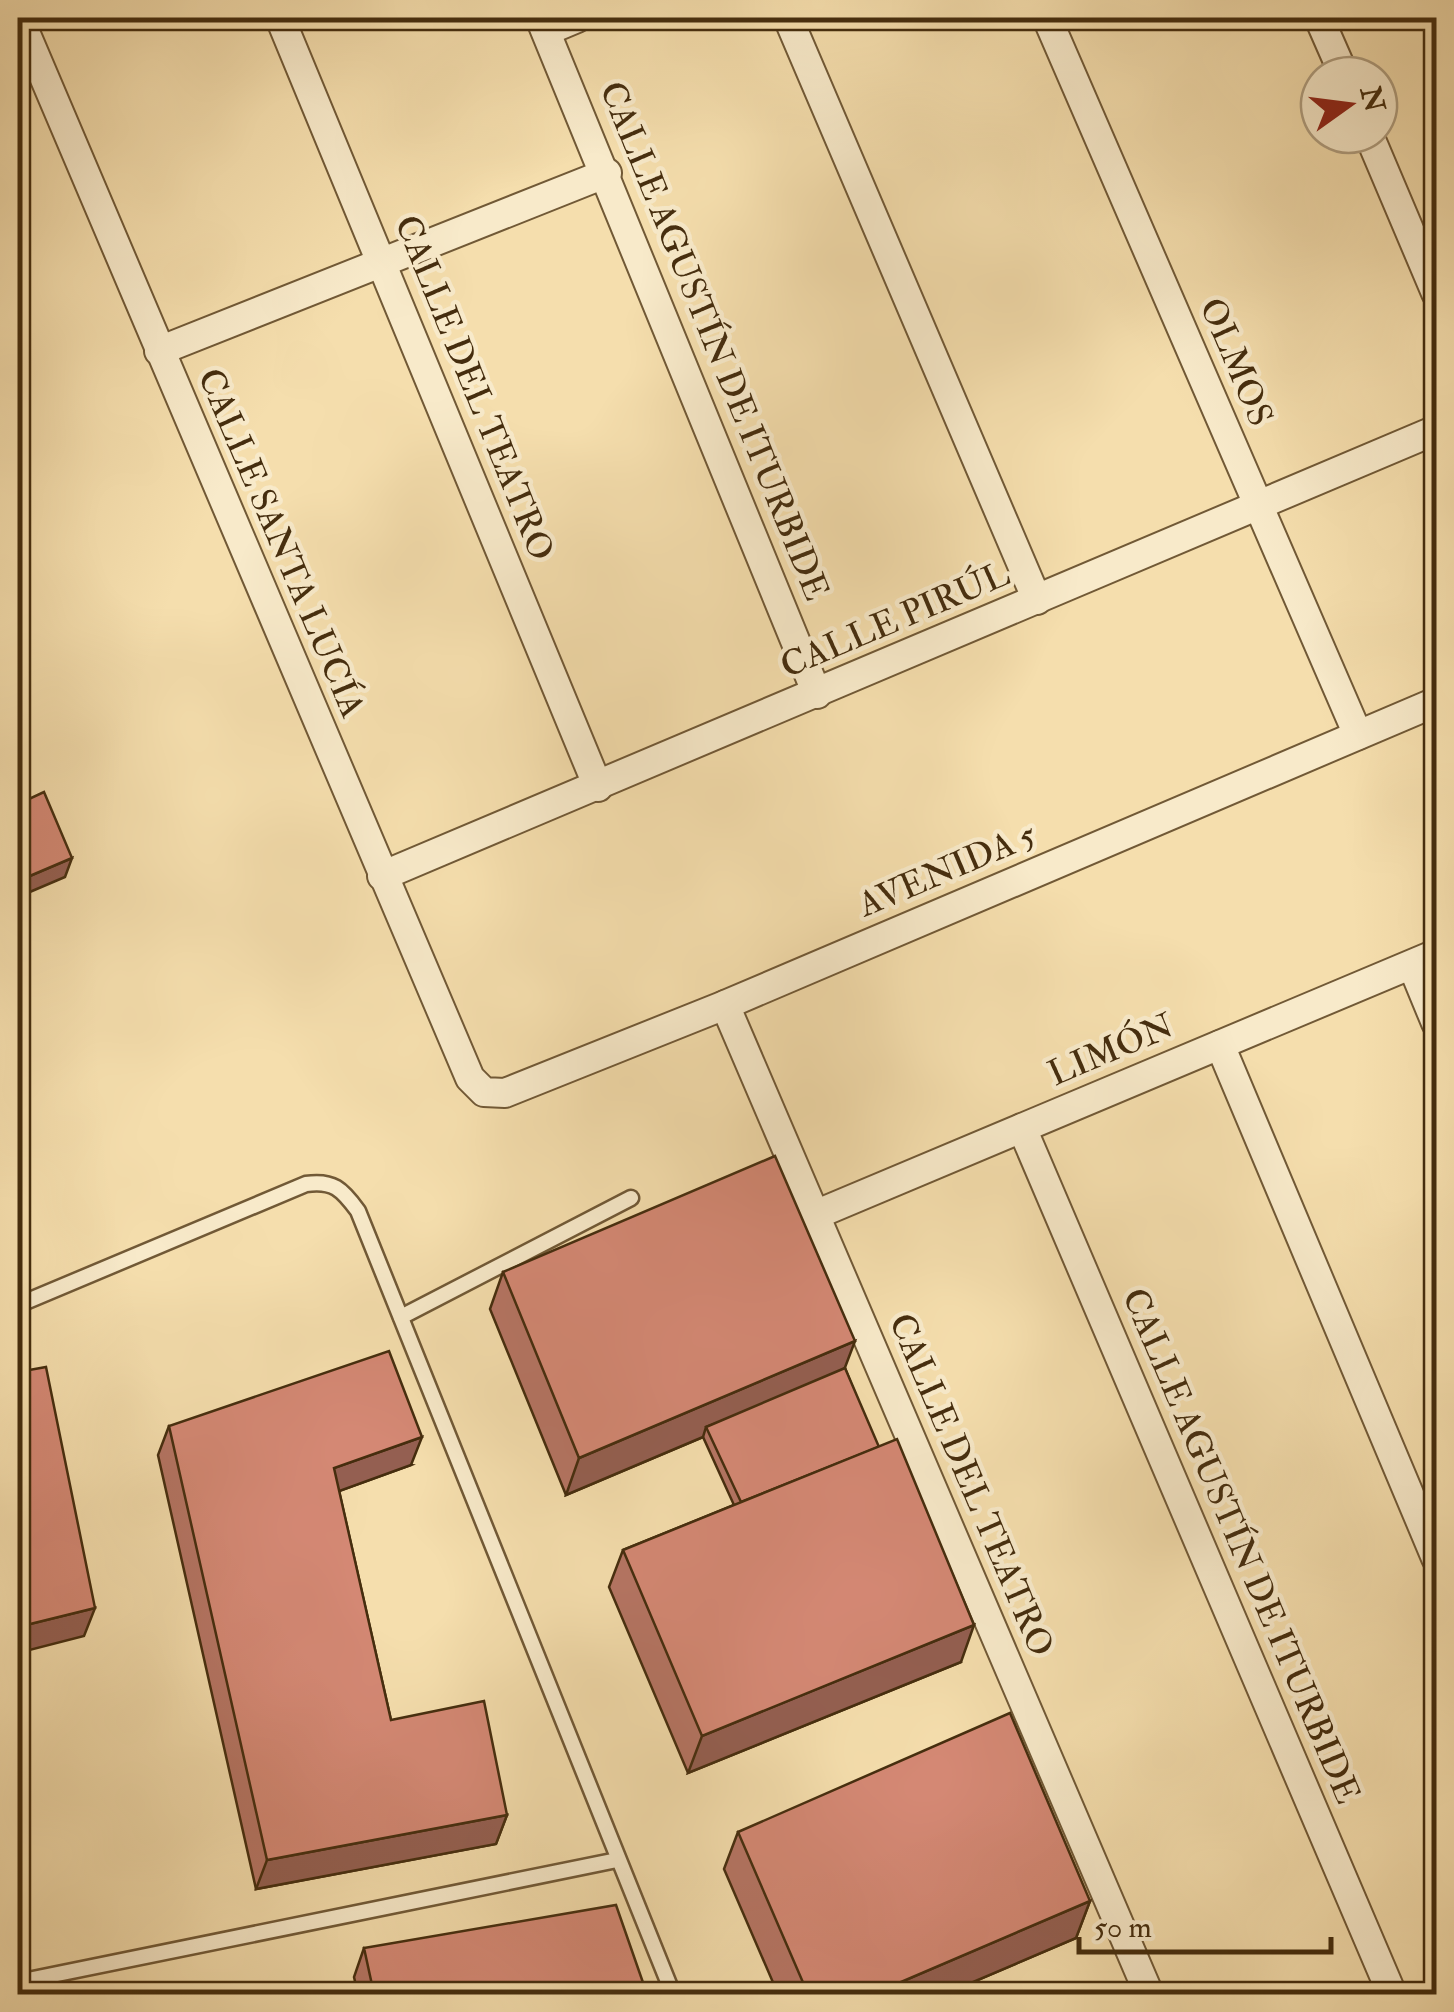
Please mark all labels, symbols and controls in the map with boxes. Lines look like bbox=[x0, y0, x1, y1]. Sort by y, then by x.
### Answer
north arrow bbox=[1299, 55, 1399, 155]
street label: CALLE AGUSTÍN DE ITURBIDE bbox=[590, 75, 839, 607]
text: N bbox=[1352, 82, 1392, 117]
street label: CALLE DEL TEATRO bbox=[385, 209, 563, 567]
street label: OLMOS bbox=[1189, 291, 1283, 433]
street label: CALLE SANTA LUCÍA bbox=[188, 361, 375, 724]
street label: CALLE PIRÚL bbox=[773, 551, 1016, 688]
street label: AVENIDA 5 bbox=[851, 813, 1043, 927]
street label: LIMÓN bbox=[1041, 1003, 1181, 1096]
street label: CALLE AGUSTÍN DE ITURBIDE bbox=[1112, 1281, 1371, 1810]
street label: CALLE DEL TEATRO bbox=[879, 1307, 1063, 1663]
scale bar bbox=[1079, 1892, 1332, 1954]
text: 50 m bbox=[1094, 1909, 1152, 1946]

